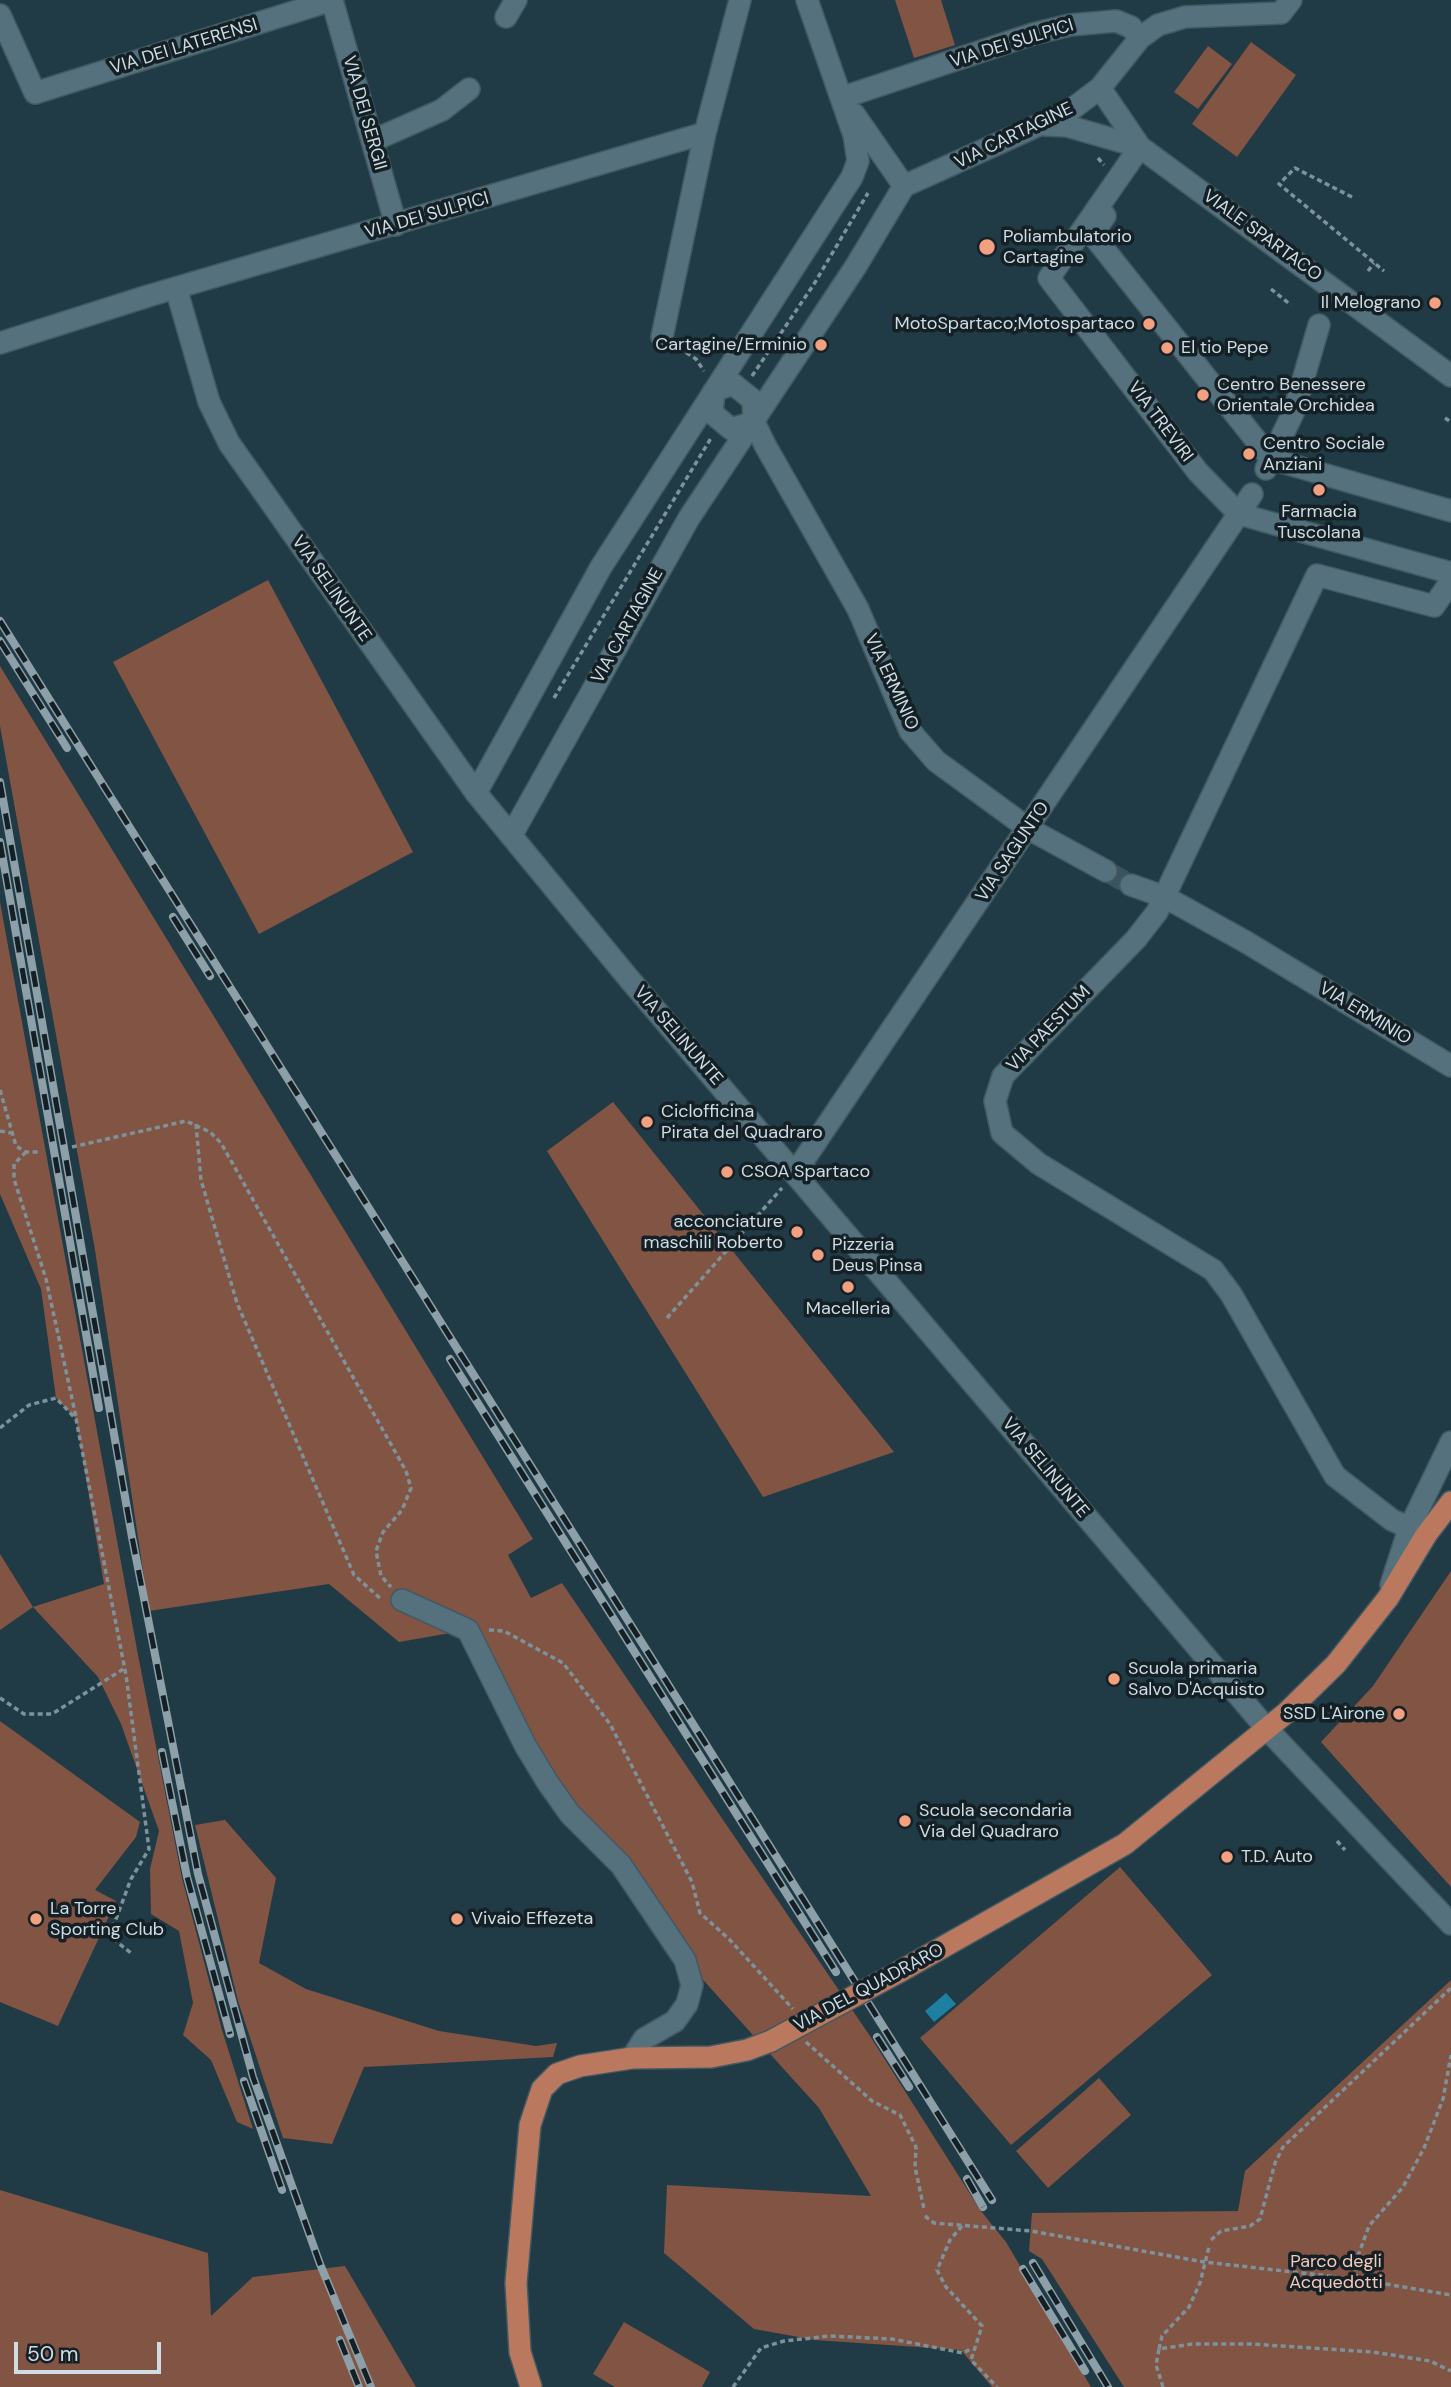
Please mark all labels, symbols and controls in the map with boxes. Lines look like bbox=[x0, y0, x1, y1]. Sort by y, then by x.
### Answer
street label: VIA DEI LATERENSI bbox=[108, 14, 260, 80]
street label: VIA DEI SULPICI bbox=[948, 15, 1076, 73]
street label: VIA DEI SERGII bbox=[337, 53, 391, 173]
street label: VIA CARTAGINE bbox=[951, 98, 1077, 174]
street label: VIALE SPARTACO bbox=[1198, 186, 1326, 286]
street label: VIA DEI SULPICI bbox=[362, 188, 492, 244]
place label: Poliambulatorio Cartagine bbox=[1003, 226, 1132, 268]
marker: Poliambulatorio Cartagine bbox=[977, 237, 997, 257]
place label: Il Melograno bbox=[1321, 292, 1421, 314]
marker: Il Melograno bbox=[1427, 295, 1443, 311]
place label: MotoSpartaco;Motospartaco bbox=[895, 313, 1135, 335]
marker: MotoSpartaco;Motospartaco bbox=[1141, 316, 1157, 332]
place label: Cartagine/Erminio bbox=[655, 334, 807, 356]
marker: Cartagine/Erminio bbox=[813, 337, 829, 353]
place label: El tio Pepe bbox=[1181, 337, 1268, 359]
marker: El tio Pepe bbox=[1159, 340, 1175, 356]
place label: Centro Benessere Orientale Orchidea bbox=[1217, 374, 1375, 416]
street label: VIA TREVIRI bbox=[1123, 378, 1197, 466]
marker: Centro Benessere Orientale Orchidea bbox=[1195, 387, 1211, 403]
place label: Centro Sociale Anziani bbox=[1263, 433, 1385, 476]
marker: Centro Sociale Anziani bbox=[1241, 446, 1257, 462]
marker: Farmacia Tuscolana bbox=[1311, 482, 1327, 498]
place label: Farmacia Tuscolana bbox=[1277, 501, 1361, 544]
street label: VIA SELINUNTE bbox=[287, 532, 375, 646]
street label: VIA CARTAGINE bbox=[587, 565, 669, 687]
street label: VIA ERMINIO bbox=[859, 630, 923, 734]
street label: VIA SAGUNTO bbox=[972, 798, 1054, 906]
street label: VIA ERMINIO bbox=[1315, 978, 1415, 1050]
street label: VIA SELINUNTE bbox=[629, 982, 727, 1090]
street label: VIA PAESTUM bbox=[1003, 982, 1095, 1076]
place label: Ciclofficina Pirata del Quadraro bbox=[661, 1101, 823, 1144]
marker: Ciclofficina Pirata del Quadraro bbox=[639, 1114, 655, 1130]
place label: CSOA Spartaco bbox=[741, 1161, 870, 1183]
marker: CSOA Spartaco bbox=[719, 1164, 735, 1180]
place label: acconciature maschili Roberto bbox=[644, 1211, 783, 1254]
marker: acconciature maschili Roberto bbox=[789, 1224, 805, 1240]
place label: Pizzeria Deus Pinsa bbox=[832, 1234, 923, 1276]
marker: Pizzeria Deus Pinsa bbox=[810, 1247, 826, 1263]
marker: Macelleria bbox=[840, 1279, 856, 1295]
place label: Macelleria bbox=[806, 1298, 890, 1320]
street label: VIA SELINUNTE bbox=[997, 1413, 1093, 1523]
place label: Scuola primaria Salvo D'Acquisto bbox=[1128, 1658, 1265, 1700]
marker: Scuola primaria Salvo D'Acquisto bbox=[1106, 1671, 1122, 1687]
place label: SSD L'Airone bbox=[1283, 1703, 1385, 1725]
marker: SSD L'Airone bbox=[1391, 1706, 1407, 1722]
place label: Scuola secondaria Via del Quadraro bbox=[919, 1800, 1072, 1842]
marker: Scuola secondaria Via del Quadraro bbox=[897, 1813, 913, 1829]
place label: T.D. Auto bbox=[1241, 1846, 1313, 1868]
marker: T.D. Auto bbox=[1219, 1849, 1235, 1865]
place label: La Torre Sporting Club bbox=[50, 1898, 164, 1940]
place label: Vivaio Effezeta bbox=[471, 1908, 593, 1930]
marker: La Torre Sporting Club bbox=[28, 1911, 44, 1927]
marker: Vivaio Effezeta bbox=[449, 1911, 465, 1927]
street label: VIA DEL QUADRARO bbox=[790, 1939, 948, 2037]
park label: Parco degli Acquedotti bbox=[1289, 2251, 1383, 2294]
scale bar bbox=[18, 2328, 164, 2372]
text: 50 m bbox=[27, 2340, 78, 2368]

